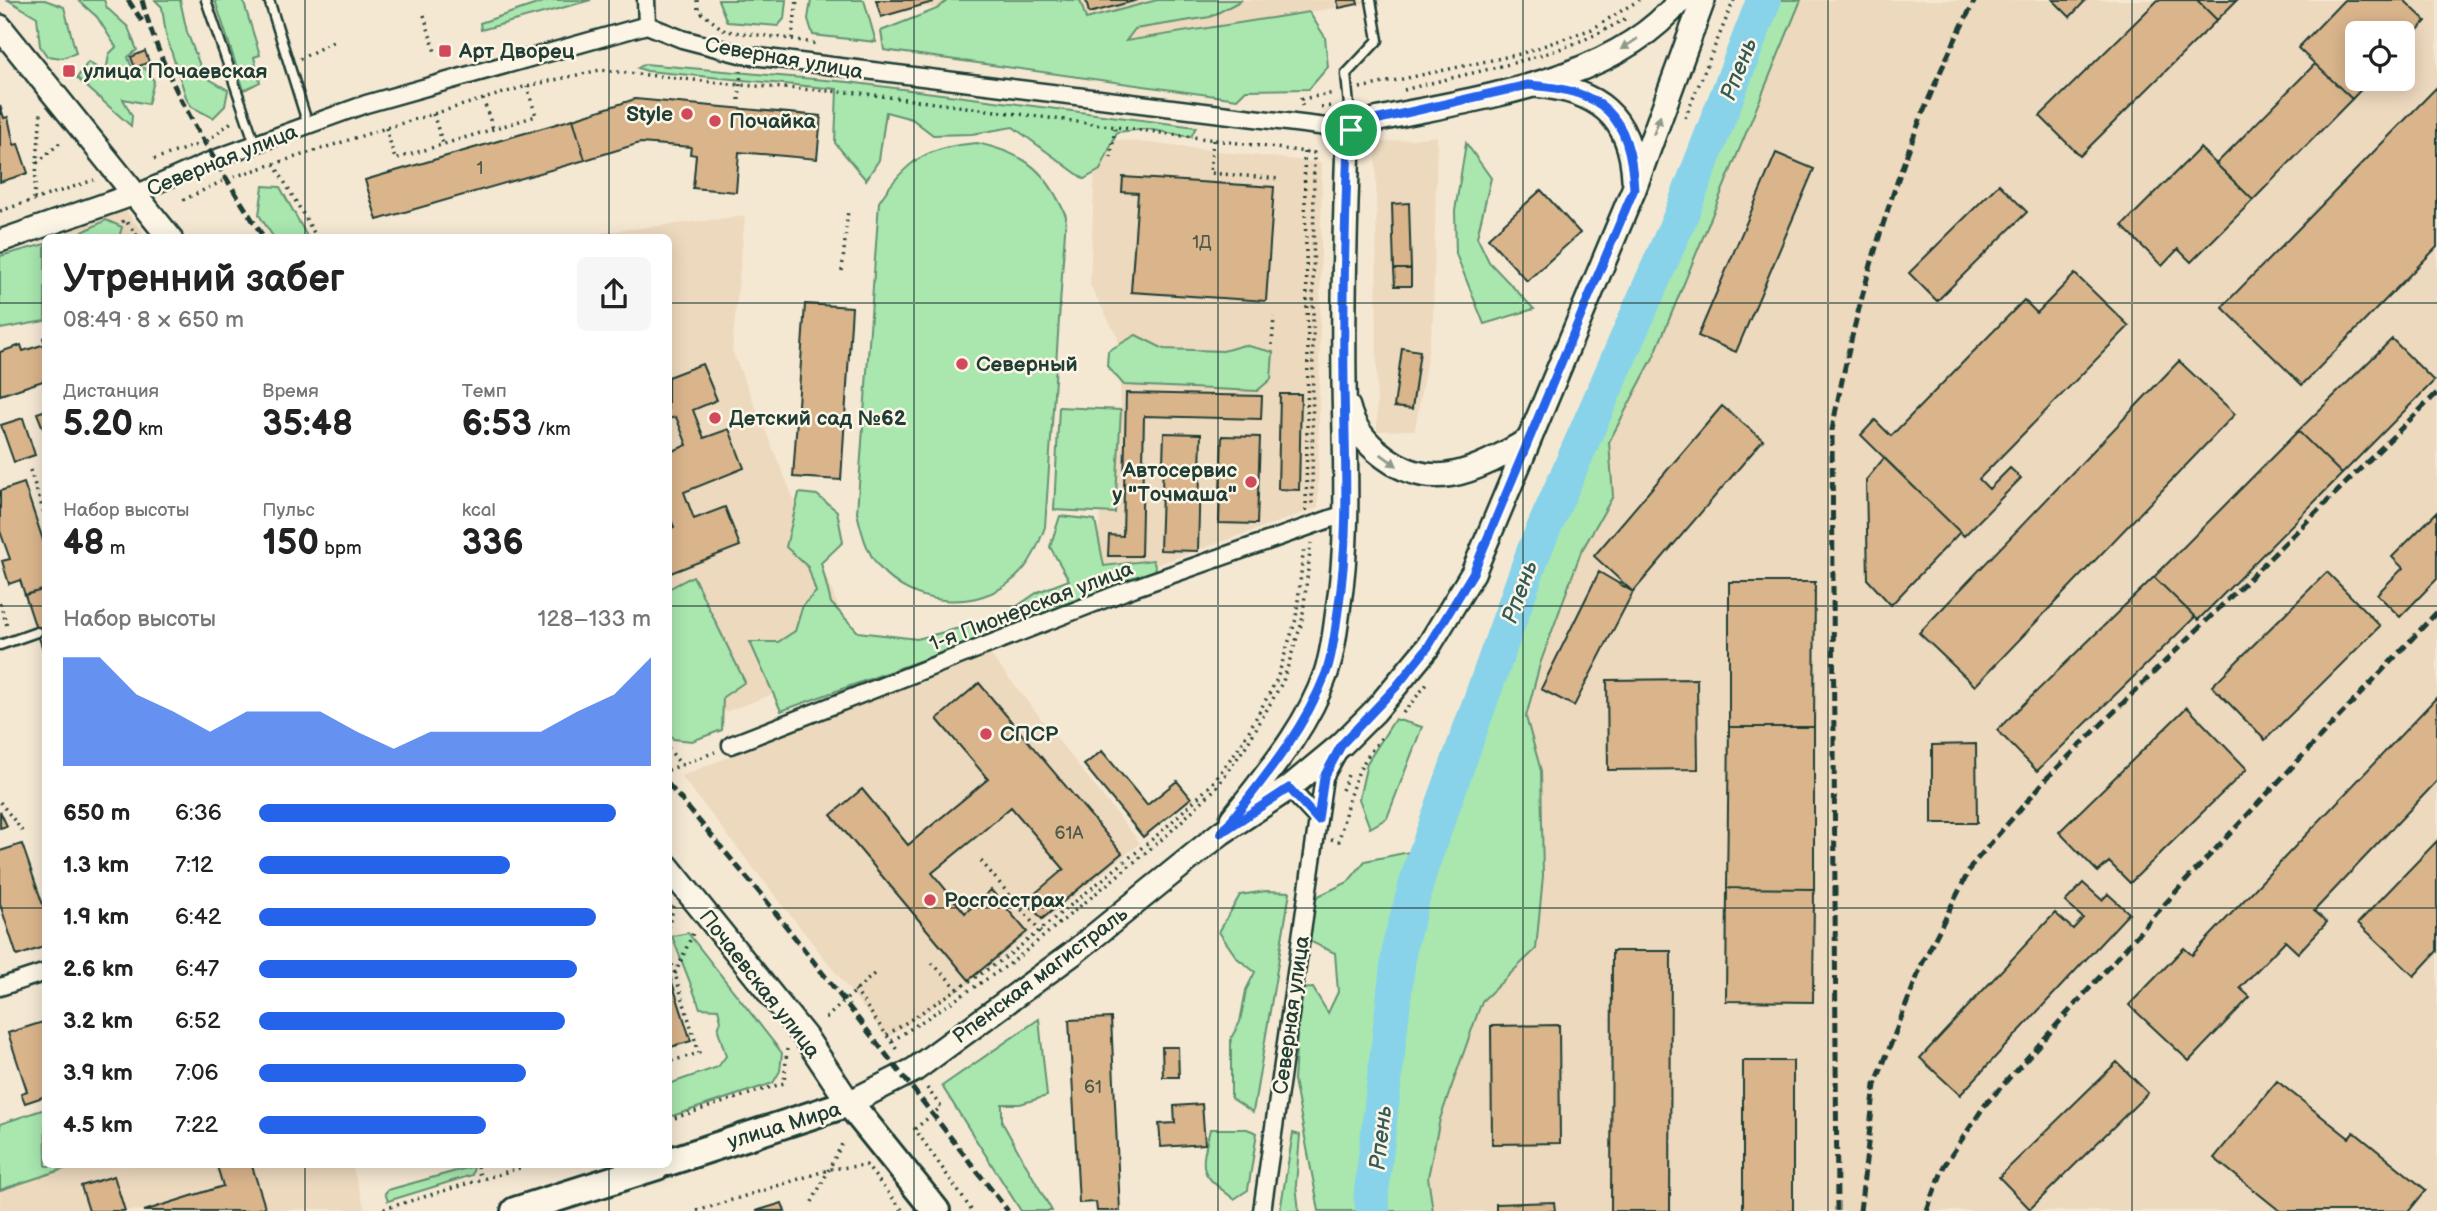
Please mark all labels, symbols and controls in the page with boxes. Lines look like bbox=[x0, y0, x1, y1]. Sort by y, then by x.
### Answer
map controls bbox=[2345, 21, 2415, 91]
button: locate bbox=[2345, 21, 2415, 91]
street label: Северная улица bbox=[703, 32, 866, 85]
water label: Рпень bbox=[1714, 34, 1764, 105]
one-way arrow bbox=[1620, 37, 1638, 51]
place label: Арт Дворец bbox=[458, 39, 575, 64]
marker: Арт Дворец bbox=[437, 43, 453, 59]
place label: улица Почаевская bbox=[83, 59, 268, 84]
marker: улица Почаевская bbox=[61, 63, 77, 79]
pin bbox=[1321, 100, 1381, 160]
place label: Style bbox=[626, 102, 673, 127]
marker: Style bbox=[679, 106, 695, 122]
place label: Почайка bbox=[729, 109, 816, 134]
icon: arrive bbox=[1332, 111, 1370, 149]
marker: Почайка bbox=[707, 113, 723, 129]
one-way arrow bbox=[1652, 114, 1663, 135]
street label: Северная улица bbox=[143, 119, 302, 202]
house number: 1 bbox=[477, 158, 483, 179]
house number: 1Д bbox=[1192, 232, 1212, 253]
text: Утренний забег bbox=[63, 257, 345, 302]
button: share bbox=[577, 257, 651, 331]
text: 08:49 · 8 × 650 m bbox=[63, 306, 244, 334]
place label: Северный bbox=[976, 352, 1078, 377]
marker: Северный bbox=[954, 356, 970, 372]
text: Дистанция bbox=[63, 380, 159, 403]
text: Время bbox=[262, 380, 319, 403]
text: Темп bbox=[462, 380, 507, 403]
text: 5.20 bbox=[63, 403, 133, 446]
text: 35:48 bbox=[262, 403, 353, 446]
text: 6:53 bbox=[462, 403, 532, 446]
place label: Детский сад №62 bbox=[729, 406, 907, 431]
marker: Детский сад №62 bbox=[707, 410, 723, 426]
text: km bbox=[133, 418, 163, 441]
text: /km bbox=[532, 418, 571, 441]
one-way arrow bbox=[1380, 453, 1398, 467]
place label: Автосервис у "Точмаша" bbox=[1112, 458, 1237, 507]
marker: Автосервис у "Точмаша" bbox=[1243, 474, 1259, 490]
text: Набор высоты bbox=[63, 499, 189, 522]
text: Пульс bbox=[262, 499, 315, 522]
text: kcal bbox=[462, 499, 496, 522]
text: 48 bbox=[63, 522, 105, 565]
text: 150 bbox=[262, 522, 319, 565]
text: 336 bbox=[462, 522, 524, 565]
text: m bbox=[105, 537, 126, 560]
text: bpm bbox=[319, 537, 362, 560]
street label: 1-я Пионерская улица bbox=[926, 556, 1137, 657]
water label: Рпень bbox=[1496, 557, 1544, 628]
text: Набор высоты bbox=[63, 605, 216, 633]
text: 128–133 m bbox=[538, 605, 651, 633]
place label: СПСР bbox=[1000, 722, 1059, 747]
marker: СПСР bbox=[978, 726, 994, 742]
text: 650 m bbox=[63, 799, 130, 827]
text: 6:36 bbox=[175, 799, 222, 827]
house number: 61А bbox=[1055, 823, 1084, 844]
text: 1.3 km bbox=[63, 851, 129, 879]
text: 7:12 bbox=[175, 851, 213, 879]
place label: Росгосстрах bbox=[944, 888, 1065, 913]
marker: Росгосстрах bbox=[922, 892, 938, 908]
street label: Рпенская магистраль bbox=[948, 901, 1133, 1049]
text: 1.9 km bbox=[63, 903, 129, 931]
text: 6:42 bbox=[175, 903, 221, 931]
street label: Почаевская улица bbox=[694, 905, 826, 1064]
street label: Северная улица bbox=[1268, 933, 1315, 1096]
text: 2.6 km bbox=[63, 955, 134, 983]
text: 6:47 bbox=[175, 955, 219, 983]
text: 3.2 km bbox=[63, 1007, 133, 1035]
text: 6:52 bbox=[175, 1007, 220, 1035]
text: 3.9 km bbox=[63, 1059, 133, 1087]
text: 7:06 bbox=[175, 1059, 219, 1087]
house number: 61 bbox=[1084, 1077, 1102, 1098]
street label: улица Мира bbox=[724, 1096, 844, 1155]
water label: Рпень bbox=[1364, 1104, 1398, 1172]
text: 4.5 km bbox=[63, 1111, 133, 1139]
text: 7:22 bbox=[175, 1111, 218, 1139]

